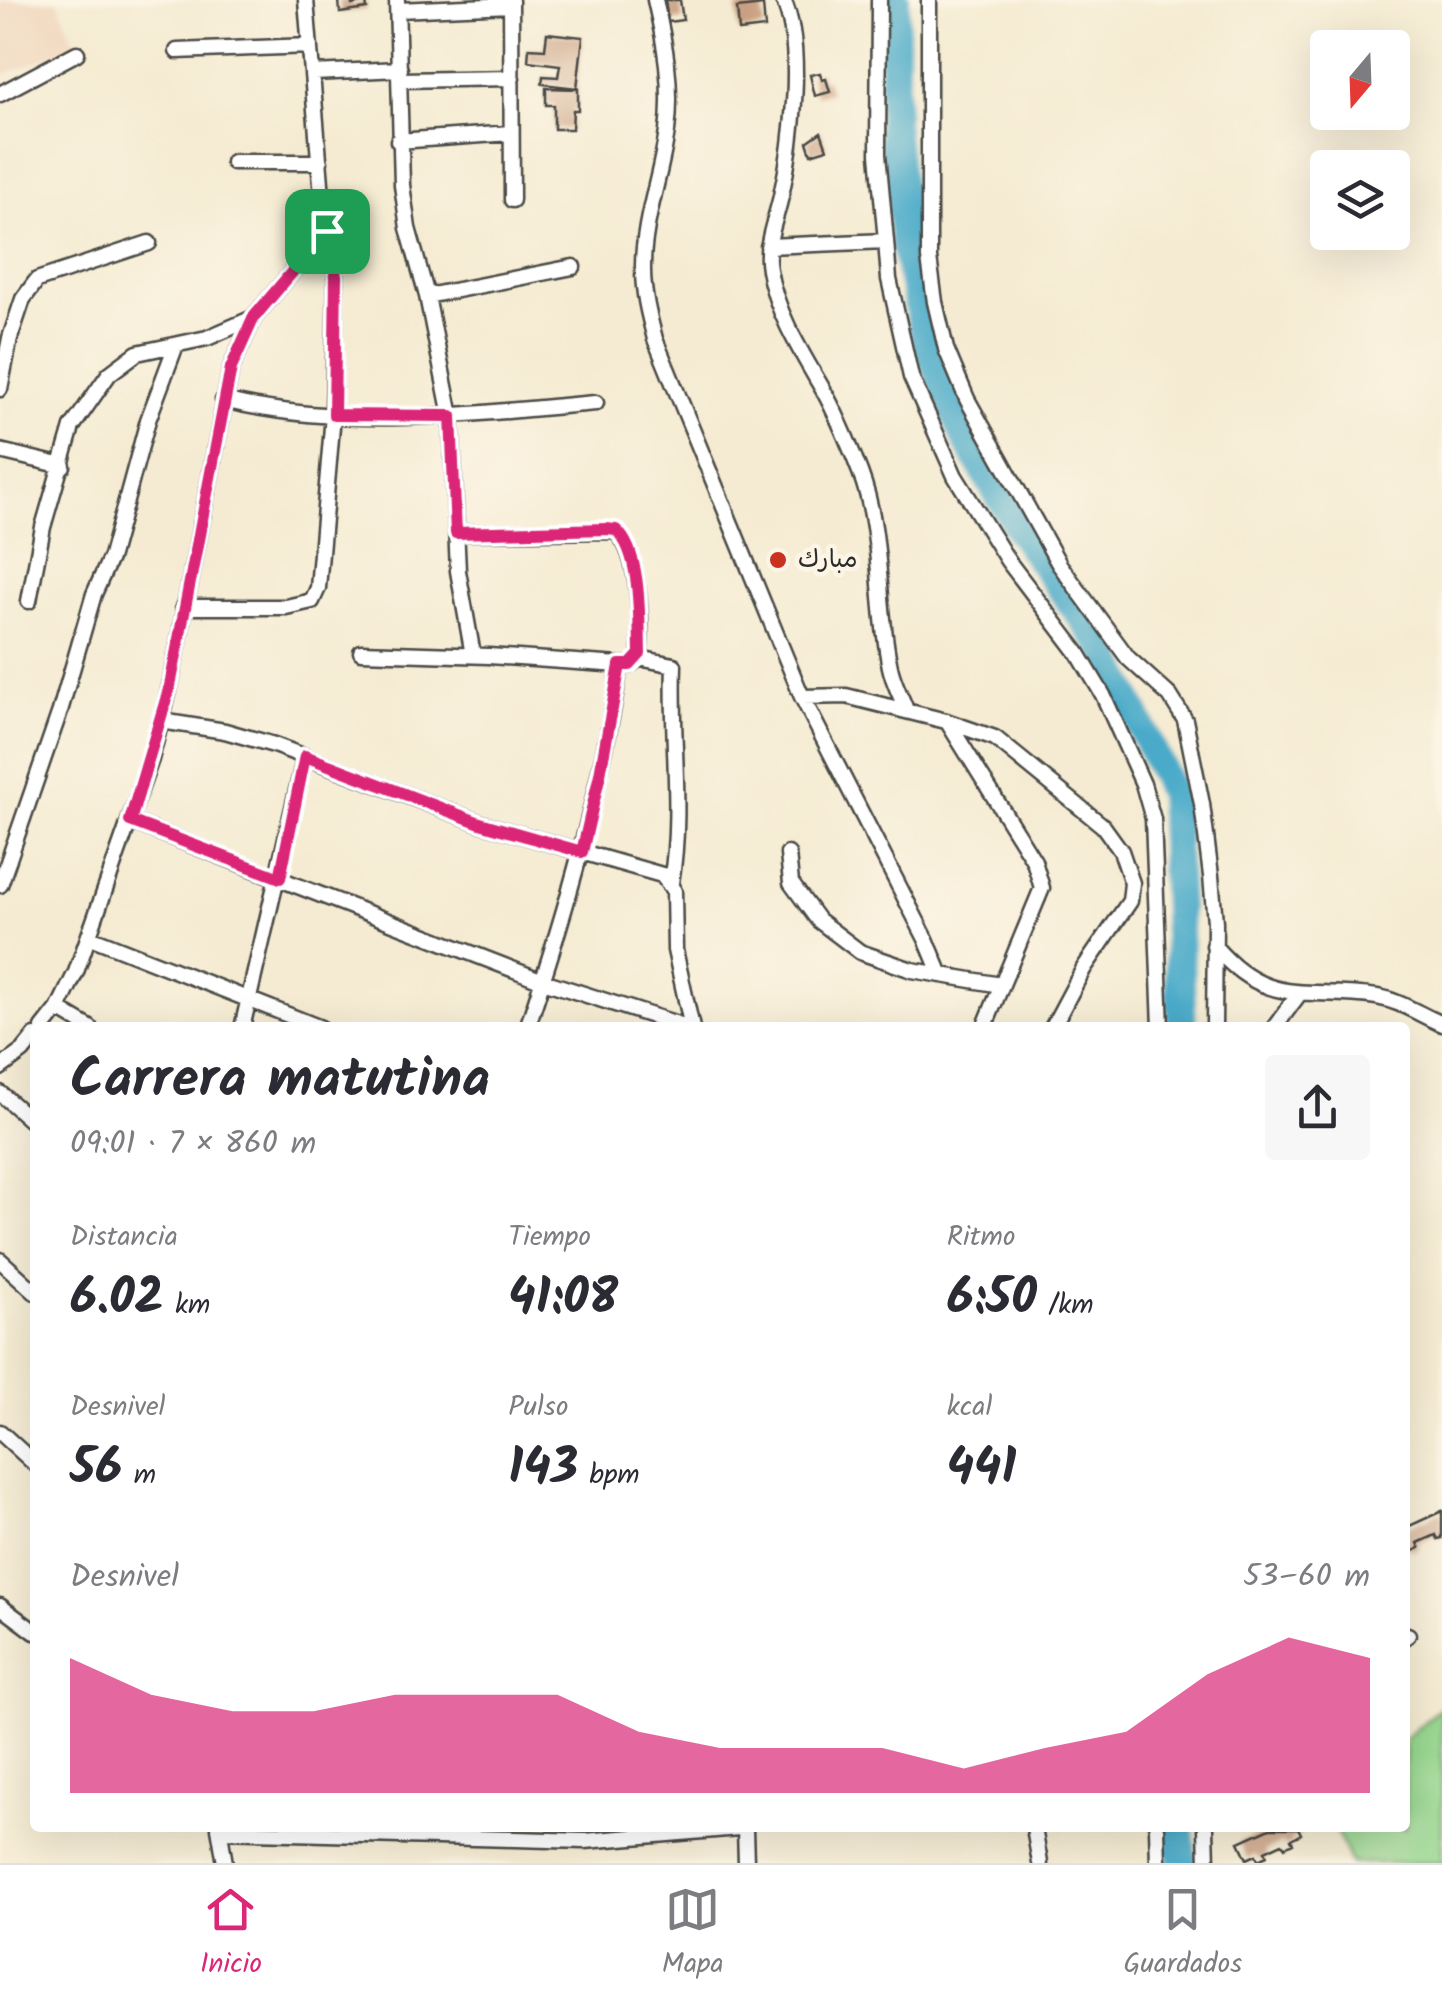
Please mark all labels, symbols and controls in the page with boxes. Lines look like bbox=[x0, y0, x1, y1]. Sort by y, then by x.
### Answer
north arrow bbox=[1310, 30, 1410, 130]
map controls bbox=[1310, 30, 1410, 250]
button: layers bbox=[1310, 150, 1410, 250]
pin bbox=[285, 189, 370, 274]
icon: arrive bbox=[300, 204, 355, 259]
place label: مبارك bbox=[798, 540, 858, 580]
marker: مبارك bbox=[767, 549, 789, 571]
text: Carrera matutina bbox=[70, 1038, 490, 1125]
button: share bbox=[1265, 1055, 1370, 1160]
text: 09:01 · 7 × 860 m bbox=[70, 1119, 316, 1170]
text: Distancia bbox=[70, 1215, 178, 1260]
text: Tiempo bbox=[508, 1215, 591, 1260]
text: Ritmo bbox=[947, 1215, 1015, 1260]
text: 6.02 bbox=[70, 1260, 164, 1340]
text: 41:08 bbox=[508, 1260, 618, 1340]
text: 6:50 bbox=[947, 1260, 1037, 1340]
text: km bbox=[164, 1283, 210, 1328]
text: /km bbox=[1037, 1283, 1094, 1328]
text: Desnivel bbox=[70, 1385, 165, 1430]
text: Pulso bbox=[508, 1385, 568, 1430]
text: kcal bbox=[947, 1385, 992, 1430]
text: 56 bbox=[70, 1430, 122, 1510]
text: 143 bbox=[508, 1430, 578, 1510]
text: 441 bbox=[947, 1430, 1016, 1510]
text: m bbox=[122, 1453, 156, 1498]
text: bpm bbox=[578, 1453, 640, 1498]
text: Desnivel bbox=[70, 1552, 179, 1603]
text: 53–60 m bbox=[1243, 1552, 1370, 1603]
tab: Inicio bbox=[200, 1882, 262, 1987]
tab: Mapa bbox=[662, 1882, 724, 1987]
tab: Guardados bbox=[1123, 1882, 1242, 1987]

